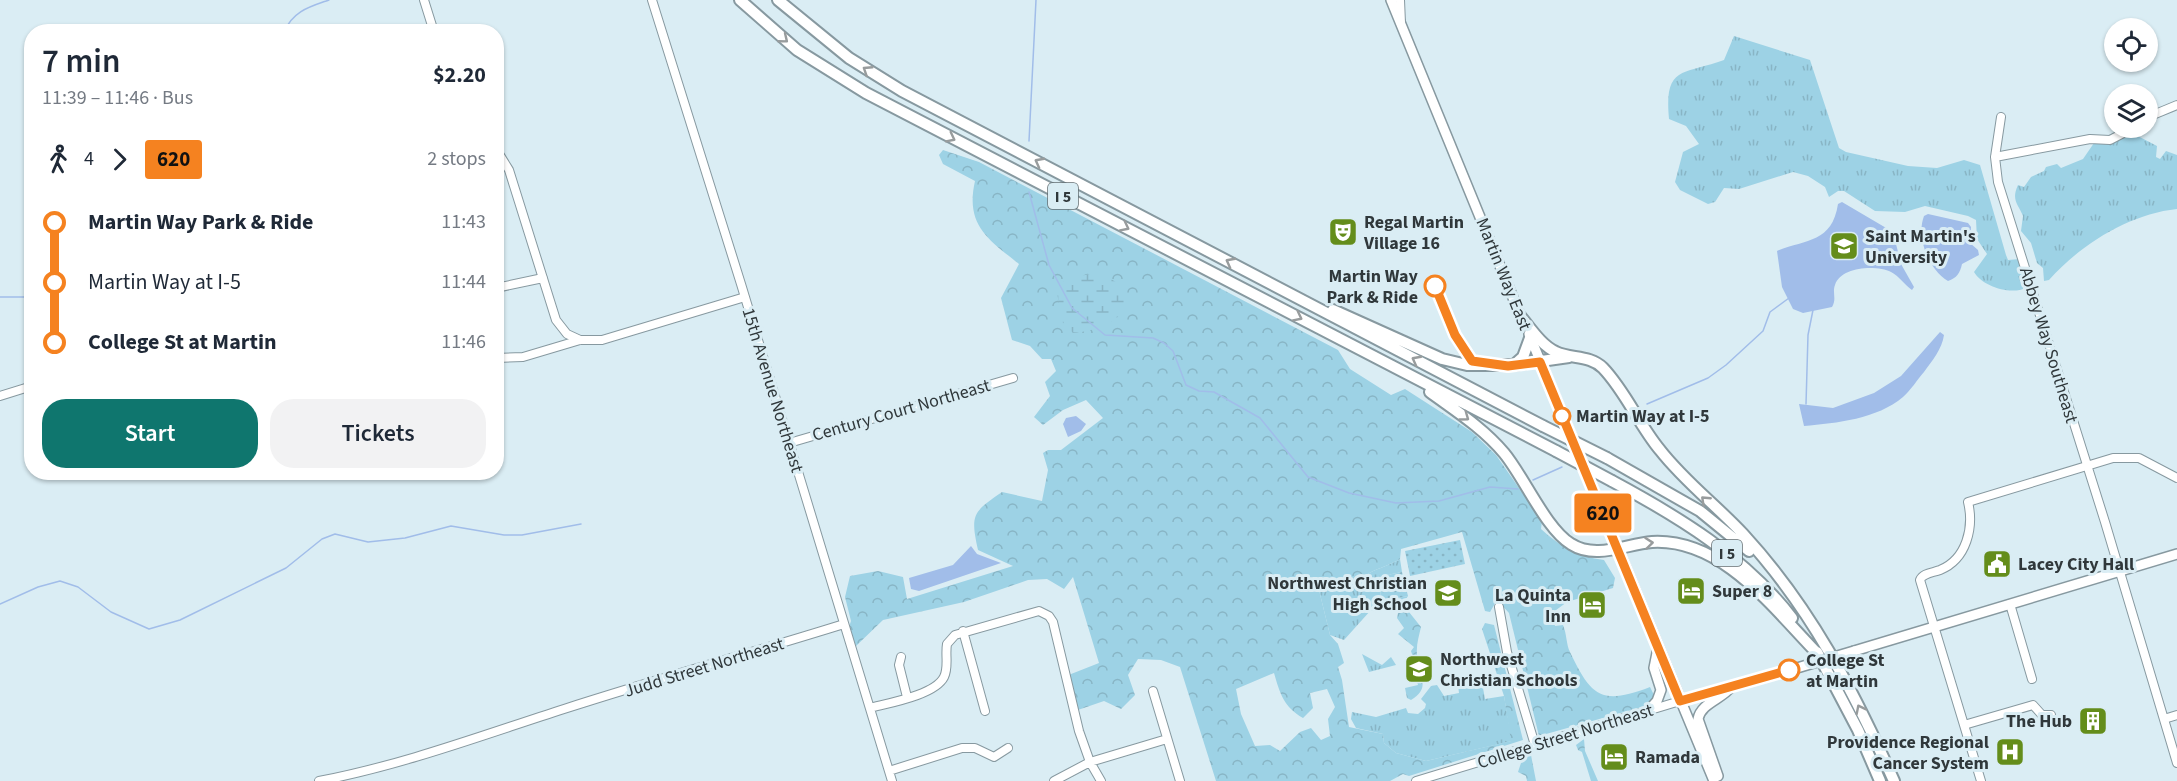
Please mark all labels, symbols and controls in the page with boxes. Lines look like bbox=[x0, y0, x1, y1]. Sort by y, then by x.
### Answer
map controls bbox=[2104, 18, 2158, 138]
button: locate bbox=[2104, 18, 2158, 72]
one-way arrow bbox=[777, 32, 788, 43]
text: 7 min bbox=[42, 38, 120, 85]
text: $2.20 bbox=[433, 59, 486, 91]
one-way arrow bbox=[863, 66, 874, 77]
text: 11:39 – 11:46 · Bus bbox=[42, 84, 193, 112]
button: layers bbox=[2104, 84, 2158, 138]
one-way arrow bbox=[945, 130, 956, 142]
icon: walk bbox=[42, 143, 75, 176]
icon: forward bbox=[103, 143, 136, 176]
text: 620 bbox=[157, 144, 190, 174]
text: 4 bbox=[84, 145, 94, 173]
text: 2 stops bbox=[427, 145, 486, 173]
one-way arrow bbox=[1034, 158, 1045, 170]
road number: I 5 bbox=[1048, 183, 1078, 209]
text: Martin Way Park & Ride bbox=[88, 206, 314, 238]
text: 11:43 bbox=[441, 208, 486, 236]
place label: Regal Martin Village 16 bbox=[1363, 210, 1464, 256]
street label: Martin Way East bbox=[1470, 214, 1537, 334]
theatre icon: Regal Martin Village 16 bbox=[1327, 216, 1359, 248]
one-way arrow bbox=[1118, 220, 1129, 232]
place label: Saint Martin's University bbox=[1865, 224, 1976, 270]
school or university icon: Saint Martin's University bbox=[1828, 230, 1860, 262]
one-way arrow bbox=[1226, 258, 1237, 270]
place label: Martin Way Park & Ride bbox=[1327, 264, 1419, 310]
street label: Abbey Way Southeast bbox=[2013, 264, 2084, 426]
text: Martin Way at I-5 bbox=[88, 266, 241, 298]
text: 11:44 bbox=[441, 268, 486, 296]
marker: Martin Way Park & Ride bbox=[1424, 275, 1446, 297]
street label: 15th Avenue Northeast bbox=[736, 305, 809, 476]
one-way arrow bbox=[1291, 310, 1302, 321]
text: College St at Martin bbox=[88, 326, 277, 358]
text: 11:46 bbox=[441, 328, 486, 356]
one-way arrow bbox=[1412, 356, 1423, 367]
street label: Century Court Northeast bbox=[809, 373, 993, 448]
button: Start bbox=[42, 399, 258, 468]
button: Tickets bbox=[270, 399, 486, 468]
place label: Martin Way at I-5 bbox=[1576, 404, 1710, 429]
marker: Martin Way at I-5 bbox=[1553, 407, 1571, 425]
one-way arrow bbox=[1458, 410, 1469, 421]
line badge: 620 bbox=[1568, 494, 1638, 532]
one-way arrow bbox=[1702, 496, 1712, 507]
text: 620 bbox=[1586, 498, 1620, 528]
one-way arrow bbox=[1645, 537, 1654, 550]
road number: I 5 bbox=[1712, 540, 1742, 566]
public building icon: Lacey City Hall bbox=[1981, 548, 2013, 580]
place label: Lacey City Hall bbox=[2018, 552, 2134, 577]
place label: Northwest Christian High School bbox=[1267, 571, 1427, 617]
hotel icon: Super 8 bbox=[1675, 575, 1707, 607]
school or university icon: Northwest Christian High School bbox=[1432, 577, 1464, 609]
place label: Super 8 bbox=[1712, 579, 1772, 604]
place label: La Quinta Inn bbox=[1495, 583, 1571, 629]
hotel icon: La Quinta Inn bbox=[1576, 589, 1608, 621]
street label: Judd Street Northeast bbox=[621, 631, 787, 704]
place label: Northwest Christian Schools bbox=[1440, 647, 1578, 693]
place label: College St at Martin bbox=[1806, 648, 1885, 694]
school or university icon: Northwest Christian Schools bbox=[1403, 653, 1435, 685]
marker: College St at Martin bbox=[1778, 659, 1800, 681]
street label: College Street Northeast bbox=[1474, 698, 1656, 775]
one-way arrow bbox=[1856, 704, 1868, 715]
building icon: The Hub bbox=[2077, 705, 2109, 737]
place label: The Hub bbox=[2006, 709, 2072, 734]
place label: Providence Regional Cancer System bbox=[1827, 730, 1989, 776]
hospital icon: Providence Regional Cancer System bbox=[1994, 736, 2026, 768]
hotel icon: Ramada bbox=[1598, 741, 1630, 773]
place label: Ramada bbox=[1635, 745, 1700, 770]

